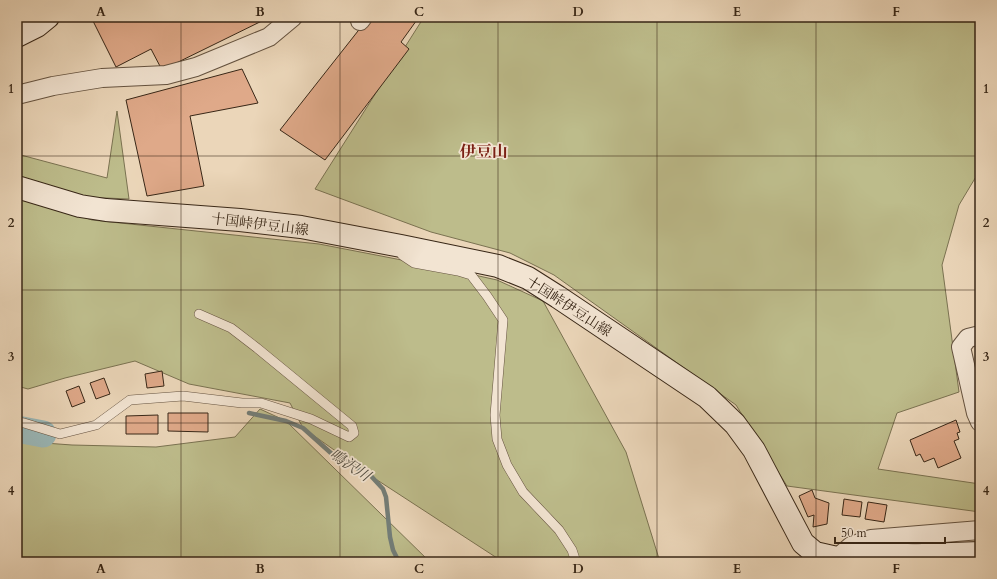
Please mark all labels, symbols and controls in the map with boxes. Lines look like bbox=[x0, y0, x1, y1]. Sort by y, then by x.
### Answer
text: A bbox=[96, 3, 106, 21]
text: B bbox=[255, 3, 265, 21]
text: C bbox=[414, 3, 424, 21]
text: D bbox=[572, 3, 584, 21]
text: E bbox=[733, 3, 741, 21]
text: F bbox=[892, 3, 900, 21]
text: 1 bbox=[8, 80, 14, 98]
text: 1 bbox=[983, 80, 989, 98]
district label: 伊豆山 bbox=[460, 141, 508, 163]
street label: 十国峠伊豆山線 bbox=[210, 209, 310, 240]
text: 2 bbox=[8, 214, 15, 232]
text: 2 bbox=[983, 214, 990, 232]
street label: 十国峠伊豆山線 bbox=[522, 272, 615, 341]
text: 3 bbox=[8, 348, 15, 366]
text: 3 bbox=[983, 348, 990, 366]
water label: 鳴沢川 bbox=[326, 444, 376, 487]
text: 4 bbox=[8, 482, 15, 500]
text: 4 bbox=[983, 482, 990, 500]
scale bar bbox=[835, 519, 945, 545]
text: 50 m bbox=[841, 525, 868, 541]
text: A bbox=[96, 560, 106, 578]
text: B bbox=[255, 560, 265, 578]
text: C bbox=[414, 560, 424, 578]
text: D bbox=[572, 560, 584, 578]
text: E bbox=[733, 560, 741, 578]
text: F bbox=[892, 560, 900, 578]

